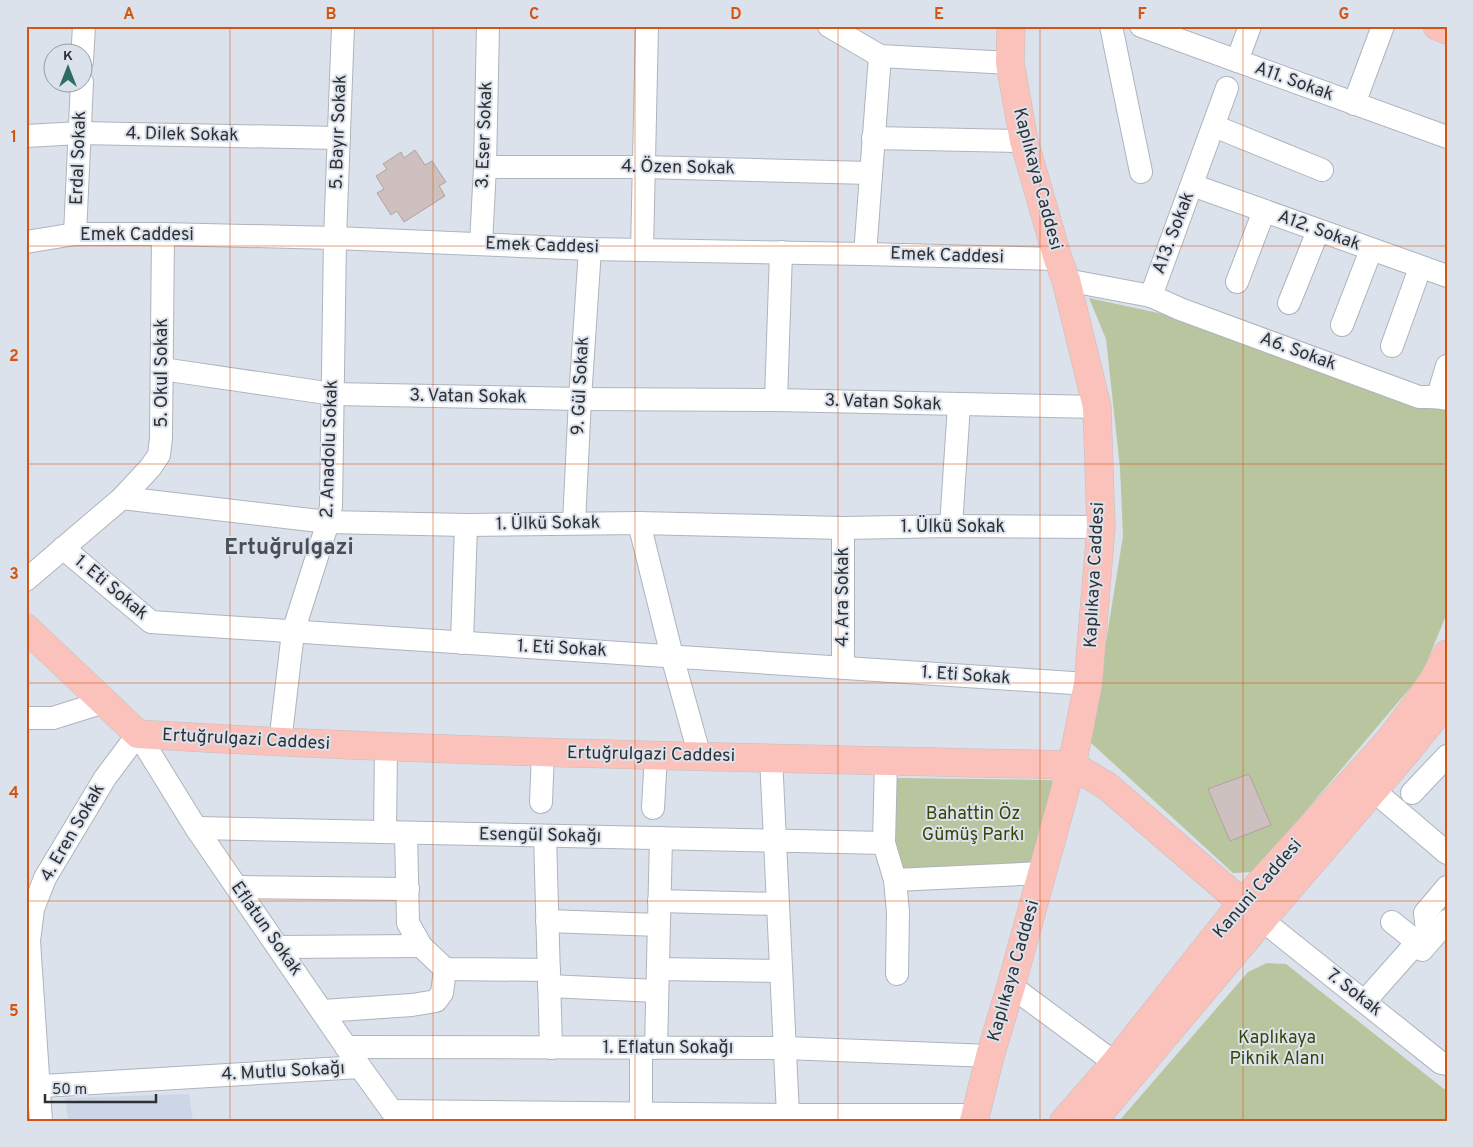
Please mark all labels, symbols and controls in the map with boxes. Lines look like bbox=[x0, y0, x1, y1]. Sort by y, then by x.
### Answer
text: A bbox=[123, 5, 135, 25]
text: B bbox=[325, 5, 337, 25]
text: C bbox=[529, 5, 539, 25]
text: D bbox=[730, 5, 742, 25]
text: E bbox=[934, 5, 944, 25]
text: F bbox=[1137, 5, 1147, 25]
text: G bbox=[1339, 5, 1349, 25]
north arrow bbox=[42, 42, 92, 92]
text: K bbox=[63, 48, 73, 65]
street label: A11. Sokak bbox=[1251, 57, 1337, 107]
street label: 5. Bayır Sokak bbox=[325, 74, 353, 190]
street label: 3. Eser Sokak bbox=[472, 81, 498, 189]
street label: Kaplıkaya Caddesi bbox=[1007, 105, 1067, 253]
street label: Erdal Sokak bbox=[66, 110, 92, 206]
street label: 4. Dilek Sokak bbox=[125, 123, 239, 147]
text: 1 bbox=[11, 128, 17, 148]
street label: 4. Özen Sokak bbox=[621, 154, 735, 180]
street label: A13. Sokak bbox=[1148, 189, 1200, 277]
street label: A12. Sokak bbox=[1274, 205, 1364, 257]
street label: Emek Caddesi bbox=[80, 224, 194, 247]
street label: Emek Caddesi bbox=[485, 233, 599, 259]
street label: Emek Caddesi bbox=[890, 243, 1004, 269]
street label: 5. Okul Sokak bbox=[151, 318, 174, 428]
street label: A6. Sokak bbox=[1257, 328, 1339, 376]
street label: 9. Gül Sokak bbox=[567, 336, 595, 436]
text: 2 bbox=[9, 347, 19, 367]
street label: 2. Anadolu Sokak bbox=[316, 379, 344, 519]
street label: 3. Vatan Sokak bbox=[409, 384, 527, 410]
street label: 3. Vatan Sokak bbox=[824, 389, 942, 417]
street label: Kaplıkaya Caddesi bbox=[1080, 501, 1110, 649]
street label: 1. Ülkü Sokak bbox=[496, 510, 600, 536]
street label: 1. Ülkü Sokak bbox=[901, 514, 1005, 539]
district label: Ertuğrulgazi bbox=[224, 535, 354, 562]
street label: 4. Ara Sokak bbox=[832, 547, 855, 647]
street label: 1. Eti Sokak bbox=[69, 550, 153, 626]
text: 3 bbox=[9, 565, 19, 585]
street label: 1. Eti Sokak bbox=[517, 635, 607, 663]
street label: 1. Eti Sokak bbox=[921, 661, 1011, 691]
street label: Ertuğrulgazi Caddesi bbox=[161, 724, 331, 756]
street label: Ertuğrulgazi Caddesi bbox=[567, 742, 735, 768]
street label: 4. Eren Sokak bbox=[36, 780, 110, 886]
text: 4 bbox=[9, 784, 19, 804]
park label: Bahattin Öz Gümüş Parkı bbox=[922, 801, 1024, 847]
street label: Esengül Sokağı bbox=[479, 823, 601, 849]
street label: Kanuni Caddesi bbox=[1208, 834, 1308, 944]
street label: Eflatun Sokak bbox=[225, 877, 307, 981]
street label: Kaplıkaya Caddesi bbox=[983, 898, 1045, 1044]
street label: 7. Sokak bbox=[1322, 964, 1386, 1022]
text: 5 bbox=[9, 1002, 19, 1022]
park label: Kaplıkaya Piknik Alanı bbox=[1230, 1027, 1324, 1071]
street label: 1. Eflatun Sokağı bbox=[603, 1037, 733, 1060]
street label: 4. Mutlu Sokağı bbox=[221, 1057, 345, 1087]
scale bar bbox=[45, 1072, 156, 1104]
text: 50 m bbox=[52, 1081, 87, 1100]

